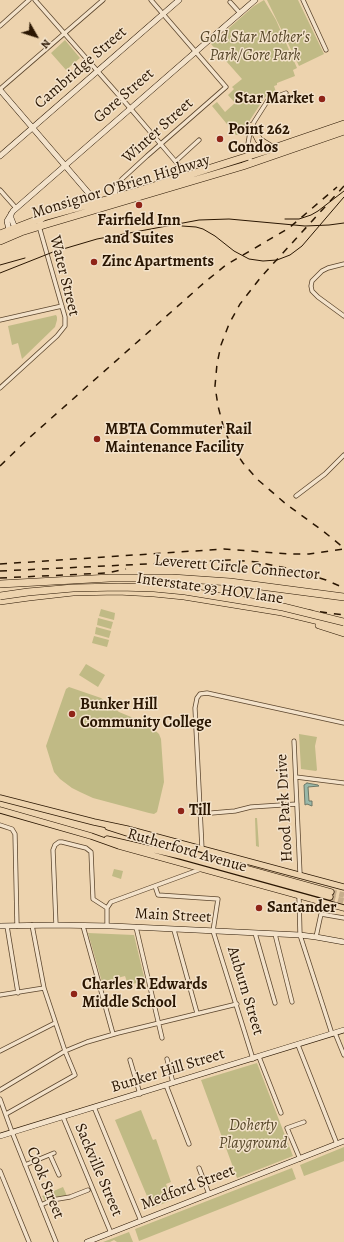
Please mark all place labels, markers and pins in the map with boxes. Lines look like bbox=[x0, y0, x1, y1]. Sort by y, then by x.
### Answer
place label: Star Market bbox=[235, 89, 314, 109]
marker: Star Market bbox=[317, 94, 327, 104]
place label: Point 262 Condos bbox=[228, 120, 290, 158]
marker: Point 262 Condos bbox=[215, 134, 225, 144]
marker: Fairfield Inn and Suites bbox=[134, 200, 144, 210]
place label: Fairfield Inn and Suites bbox=[97, 211, 181, 249]
place label: Zinc Apartments bbox=[102, 252, 214, 272]
marker: Zinc Apartments bbox=[89, 257, 99, 267]
place label: MBTA Commuter Rail Maintenance Facility bbox=[105, 420, 252, 458]
marker: MBTA Commuter Rail Maintenance Facility bbox=[92, 434, 102, 444]
place label: Bunker Hill Community College bbox=[80, 695, 212, 733]
marker: Bunker Hill Community College bbox=[67, 709, 77, 719]
place label: Till bbox=[189, 801, 211, 821]
marker: Till bbox=[176, 806, 186, 816]
place label: Santander bbox=[267, 898, 337, 918]
marker: Santander bbox=[254, 903, 264, 913]
place label: Charles R Edwards Middle School bbox=[82, 975, 207, 1013]
marker: Charles R Edwards Middle School bbox=[69, 989, 79, 999]

